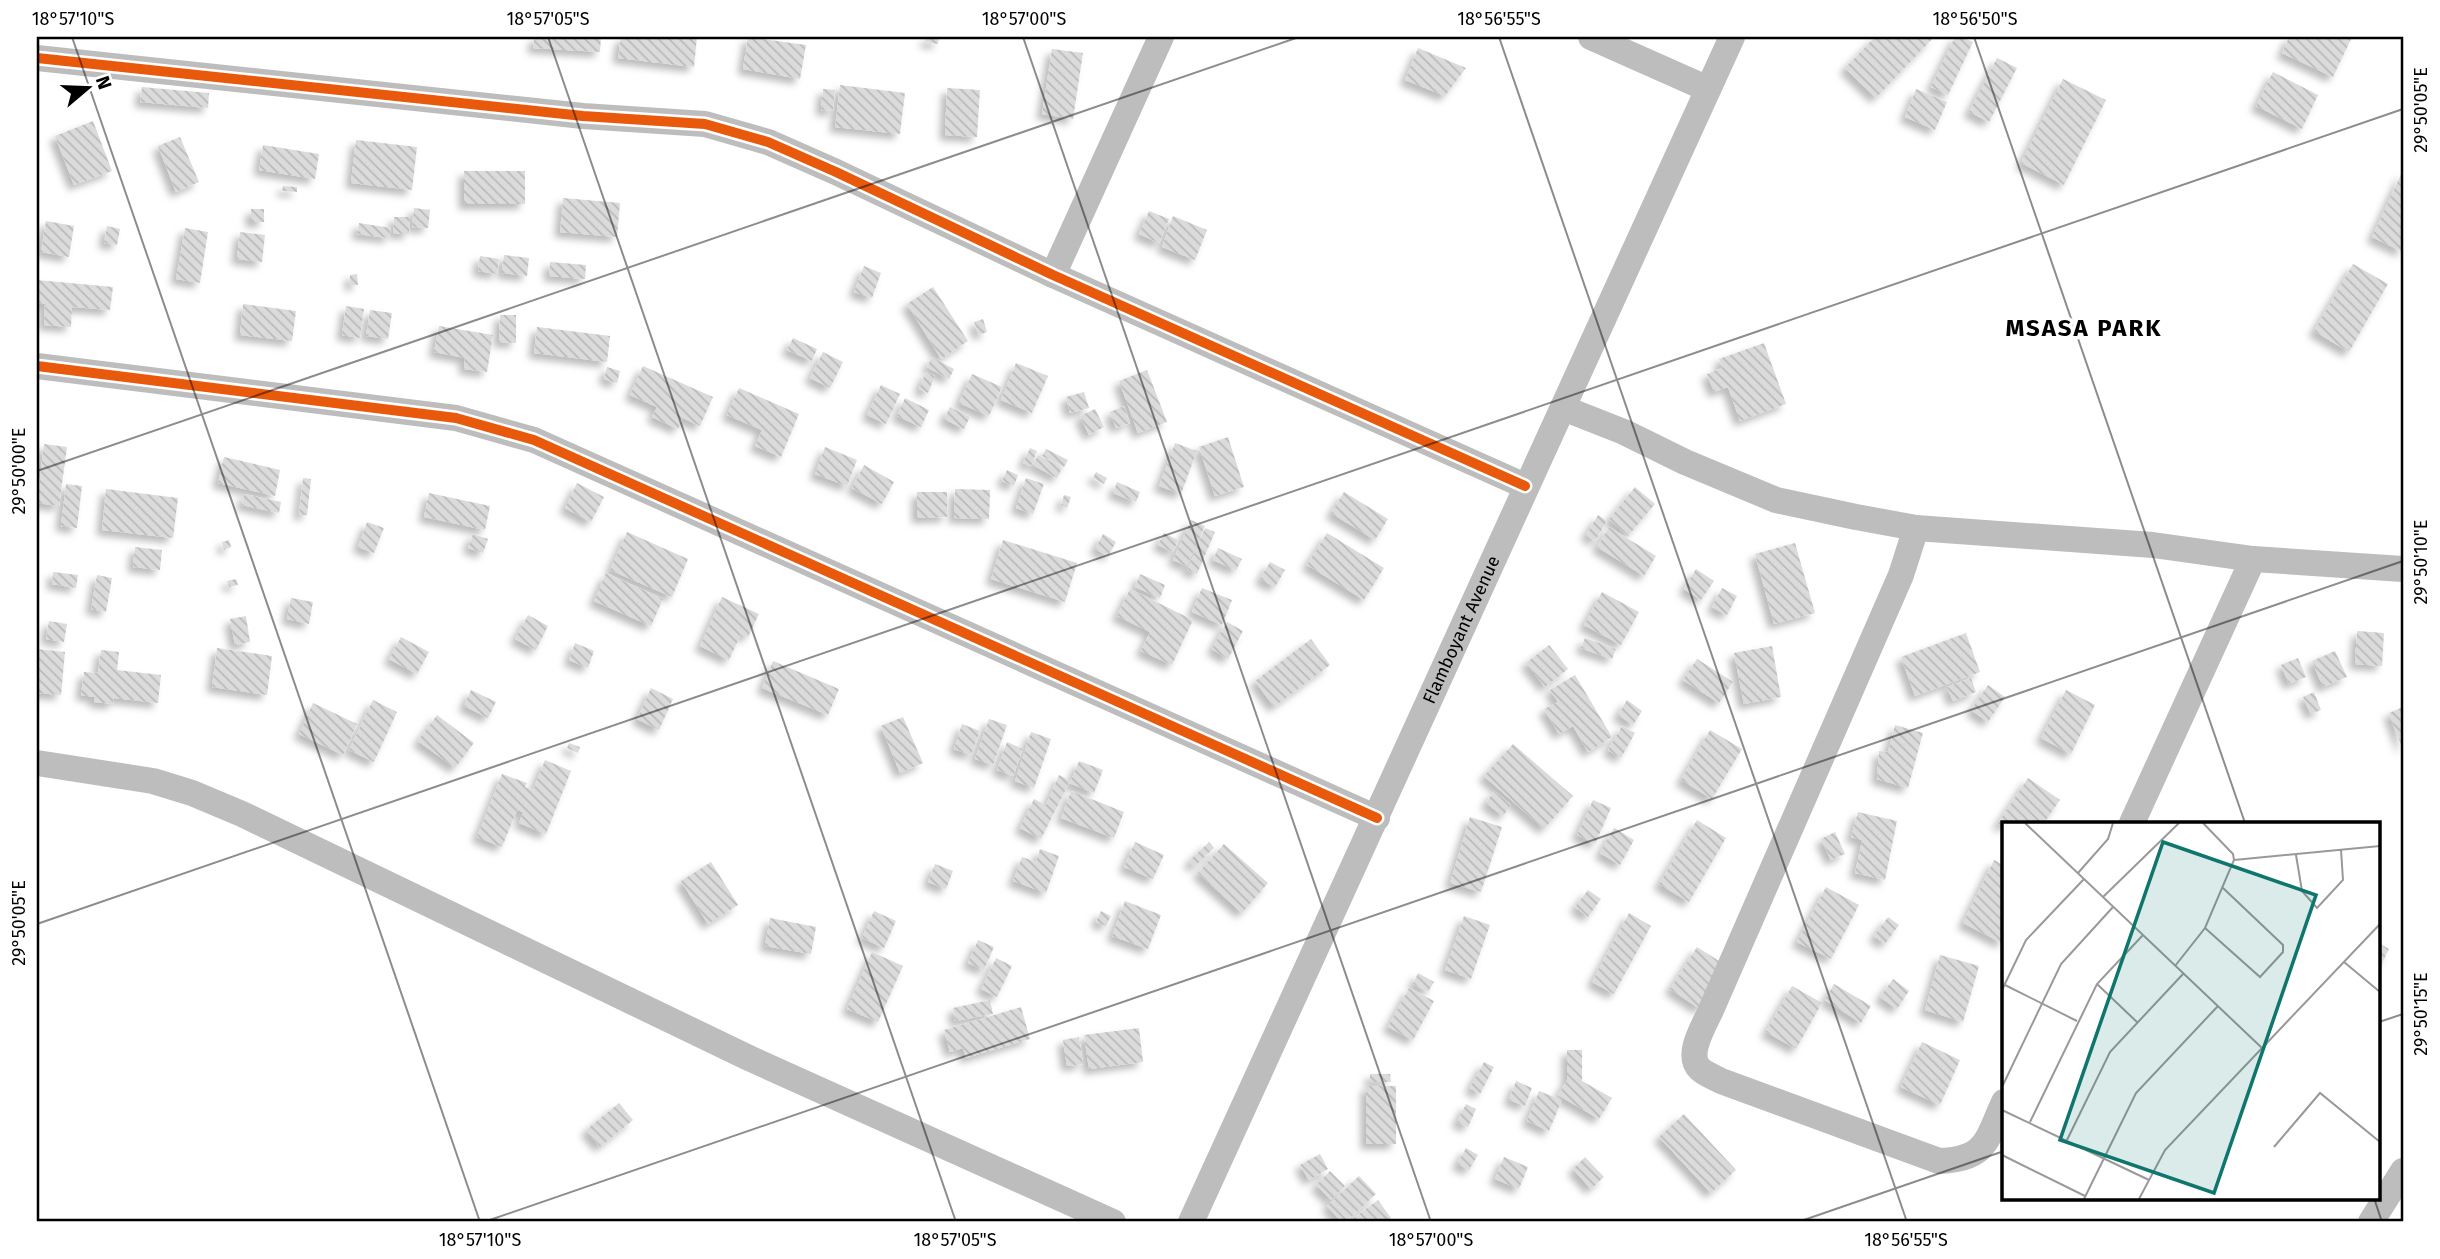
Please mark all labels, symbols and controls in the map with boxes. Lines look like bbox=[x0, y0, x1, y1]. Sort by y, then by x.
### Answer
text: 18°57'10"S bbox=[32, 8, 114, 30]
text: 18°57'05"S bbox=[506, 8, 590, 30]
text: 18°57'00"S bbox=[982, 8, 1066, 30]
text: 18°56'55"S bbox=[1457, 8, 1541, 30]
text: 18°56'50"S bbox=[1932, 8, 2018, 30]
north arrow bbox=[52, 52, 122, 122]
text: 29°50'05"E bbox=[2410, 67, 2432, 153]
text: N bbox=[91, 73, 117, 92]
district label: MSASA PARK bbox=[2006, 314, 2162, 342]
text: 29°50'00"E bbox=[8, 428, 30, 514]
text: 29°50'10"E bbox=[2410, 520, 2432, 604]
street label: Flamboyant Avenue bbox=[1418, 552, 1505, 707]
inset map bbox=[2002, 822, 2380, 1200]
text: 29°50'05"E bbox=[8, 880, 30, 966]
text: 29°50'15"E bbox=[2410, 972, 2432, 1056]
text: 18°57'10"S bbox=[439, 1229, 521, 1251]
text: 18°57'05"S bbox=[913, 1229, 997, 1251]
text: 18°57'00"S bbox=[1389, 1229, 1473, 1251]
text: 18°56'55"S bbox=[1864, 1229, 1948, 1251]

